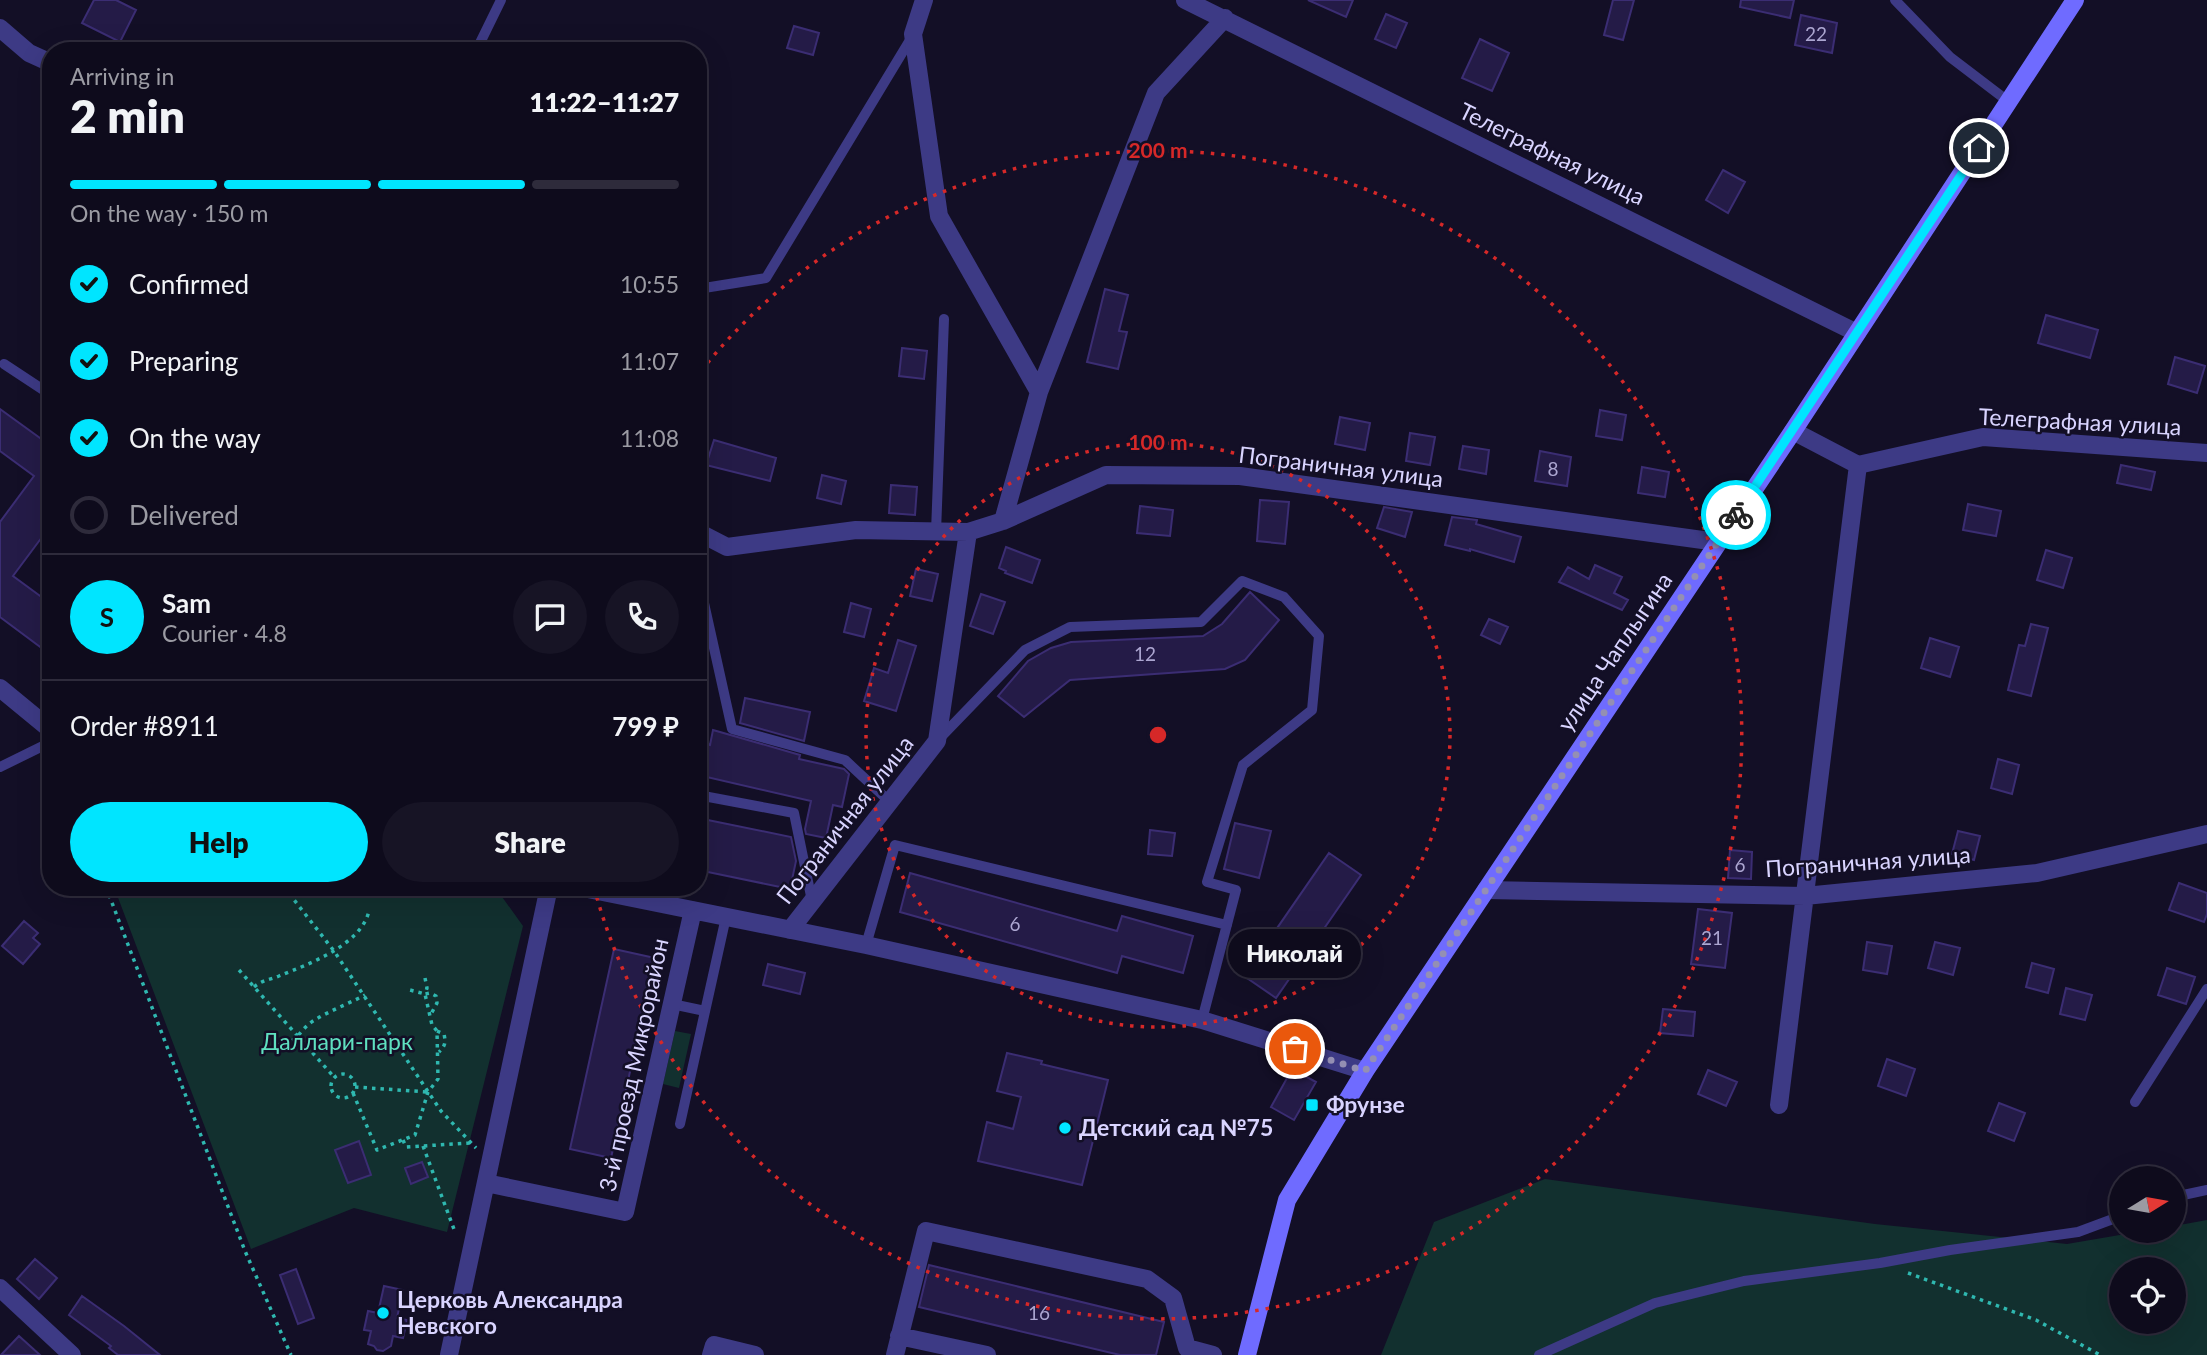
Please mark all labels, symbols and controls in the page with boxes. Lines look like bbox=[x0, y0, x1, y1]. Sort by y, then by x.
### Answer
house number: 22 bbox=[1805, 22, 1827, 45]
text: Arriving in bbox=[70, 62, 174, 90]
text: 11:22–11:27 bbox=[529, 86, 679, 118]
text: 2 min bbox=[70, 88, 185, 143]
street label: Телеграфная улица bbox=[1455, 96, 1650, 210]
pin bbox=[1949, 118, 2009, 178]
icon: home bbox=[1960, 129, 1998, 167]
text: 200 m bbox=[1128, 137, 1188, 162]
text: On the way · 150 m bbox=[70, 199, 269, 227]
icon: check bbox=[70, 265, 108, 303]
text: Confirmed bbox=[129, 268, 249, 300]
text: 10:55 bbox=[620, 270, 679, 298]
icon: check bbox=[70, 342, 108, 380]
text: Preparing bbox=[129, 345, 238, 377]
text: 11:07 bbox=[620, 347, 679, 375]
street label: Телеграфная улица bbox=[1978, 402, 2182, 440]
icon: check bbox=[70, 419, 108, 457]
text: On the way bbox=[129, 422, 261, 454]
text: 11:08 bbox=[620, 424, 679, 452]
text: 100 m bbox=[1128, 429, 1188, 454]
street label: Пограничная улица bbox=[1237, 440, 1445, 492]
house number: 8 bbox=[1547, 457, 1559, 480]
courier bbox=[1701, 480, 1771, 550]
icon: bike bbox=[1717, 496, 1755, 534]
text: Delivered bbox=[129, 499, 239, 531]
street label: улица Чаплыгина bbox=[1551, 567, 1678, 736]
button: chat bbox=[513, 580, 587, 654]
button: phone bbox=[605, 580, 679, 654]
text: Sam bbox=[162, 587, 211, 619]
text: S bbox=[100, 601, 114, 633]
text: Courier · 4.8 bbox=[162, 619, 287, 647]
house number: 12 bbox=[1134, 642, 1156, 665]
text: Order #8911 bbox=[70, 710, 219, 742]
text: 799 ₽ bbox=[612, 710, 679, 742]
centre of rings bbox=[1146, 723, 1170, 747]
street label: Пограничная улица bbox=[770, 730, 919, 909]
button: Help bbox=[70, 802, 368, 882]
button: Share bbox=[382, 802, 679, 882]
street label: Пограничная улица bbox=[1764, 840, 1972, 882]
house number: 6 bbox=[1734, 853, 1746, 876]
house number: 6 bbox=[1009, 912, 1021, 935]
house number: 21 bbox=[1701, 926, 1723, 949]
callout: Николай bbox=[1228, 930, 1362, 979]
street label: 3-й проезд Микрорайон bbox=[592, 936, 674, 1194]
text: Николай bbox=[1246, 939, 1343, 967]
pin bbox=[1265, 1019, 1325, 1079]
park label: Даллари-парк bbox=[261, 1027, 413, 1055]
icon: bag bbox=[1276, 1030, 1314, 1068]
place label: Фрунзе bbox=[1326, 1090, 1405, 1118]
marker: Фрунзе bbox=[1304, 1097, 1320, 1113]
place label: Детский сад №75 bbox=[1079, 1113, 1273, 1141]
marker: Детский сад №75 bbox=[1057, 1120, 1073, 1136]
north arrow bbox=[2109, 1166, 2186, 1242]
map controls bbox=[2109, 1166, 2186, 1334]
button: locate bbox=[2109, 1257, 2186, 1334]
place label: Церковь Александра Невского bbox=[397, 1285, 623, 1339]
house number: 16 bbox=[1028, 1301, 1050, 1324]
marker: Церковь Александра Невского bbox=[375, 1305, 391, 1321]

